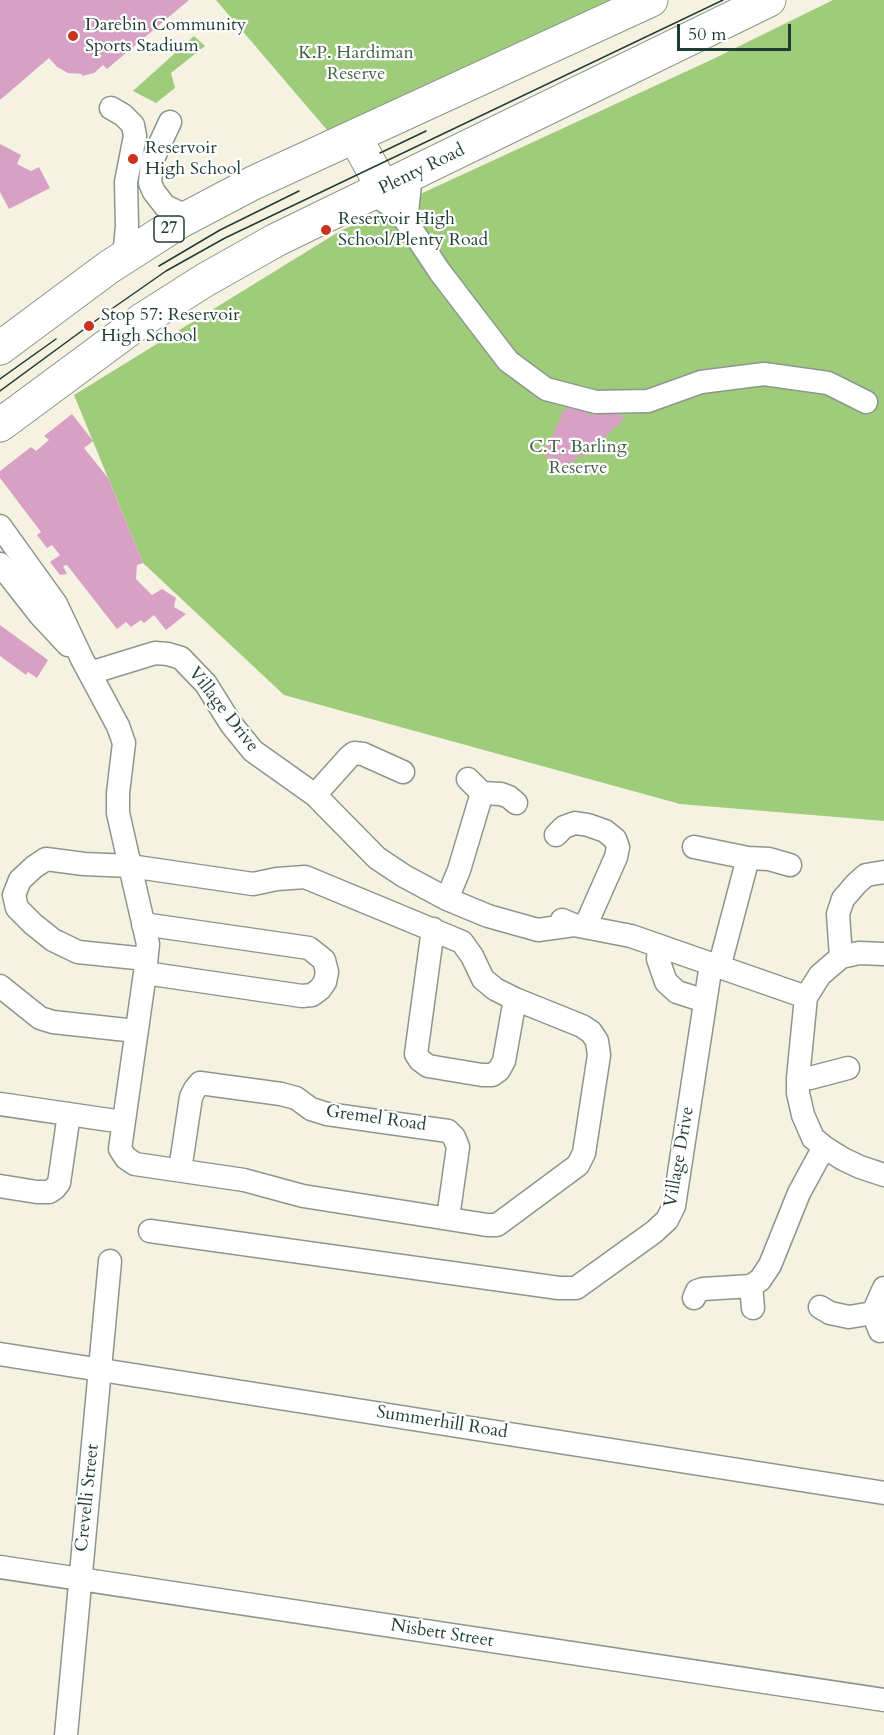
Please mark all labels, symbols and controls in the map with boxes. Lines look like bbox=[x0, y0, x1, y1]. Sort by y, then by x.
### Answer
scale bar bbox=[680, 12, 794, 50]
place label: Darebin Community Sports Stadium bbox=[85, 15, 246, 57]
text: 50 m bbox=[688, 22, 727, 47]
marker: Darebin Community Sports Stadium bbox=[66, 29, 80, 43]
park label: K.P. Hardiman Reserve bbox=[298, 43, 414, 86]
place label: Reservoir High School bbox=[145, 138, 241, 180]
street label: Plenty Road bbox=[375, 140, 469, 200]
marker: Reservoir High School bbox=[126, 152, 140, 166]
place label: Reservoir High School/Plenty Road bbox=[338, 209, 488, 252]
road number: 27 bbox=[154, 216, 184, 242]
marker: Reservoir High School/Plenty Road bbox=[319, 223, 333, 237]
place label: Stop 57: Reservoir High School bbox=[101, 305, 240, 348]
marker: Stop 57: Reservoir High School bbox=[82, 319, 96, 333]
park label: C.T. Barling Reserve bbox=[529, 437, 627, 480]
street label: Village Drive bbox=[183, 663, 263, 757]
street label: Gremel Road bbox=[324, 1101, 428, 1137]
street label: Village Drive bbox=[661, 1105, 699, 1209]
street label: Summerhill Road bbox=[375, 1402, 509, 1444]
street label: Crevelli Street bbox=[72, 1443, 104, 1553]
street label: Nisbett Street bbox=[389, 1615, 495, 1653]

